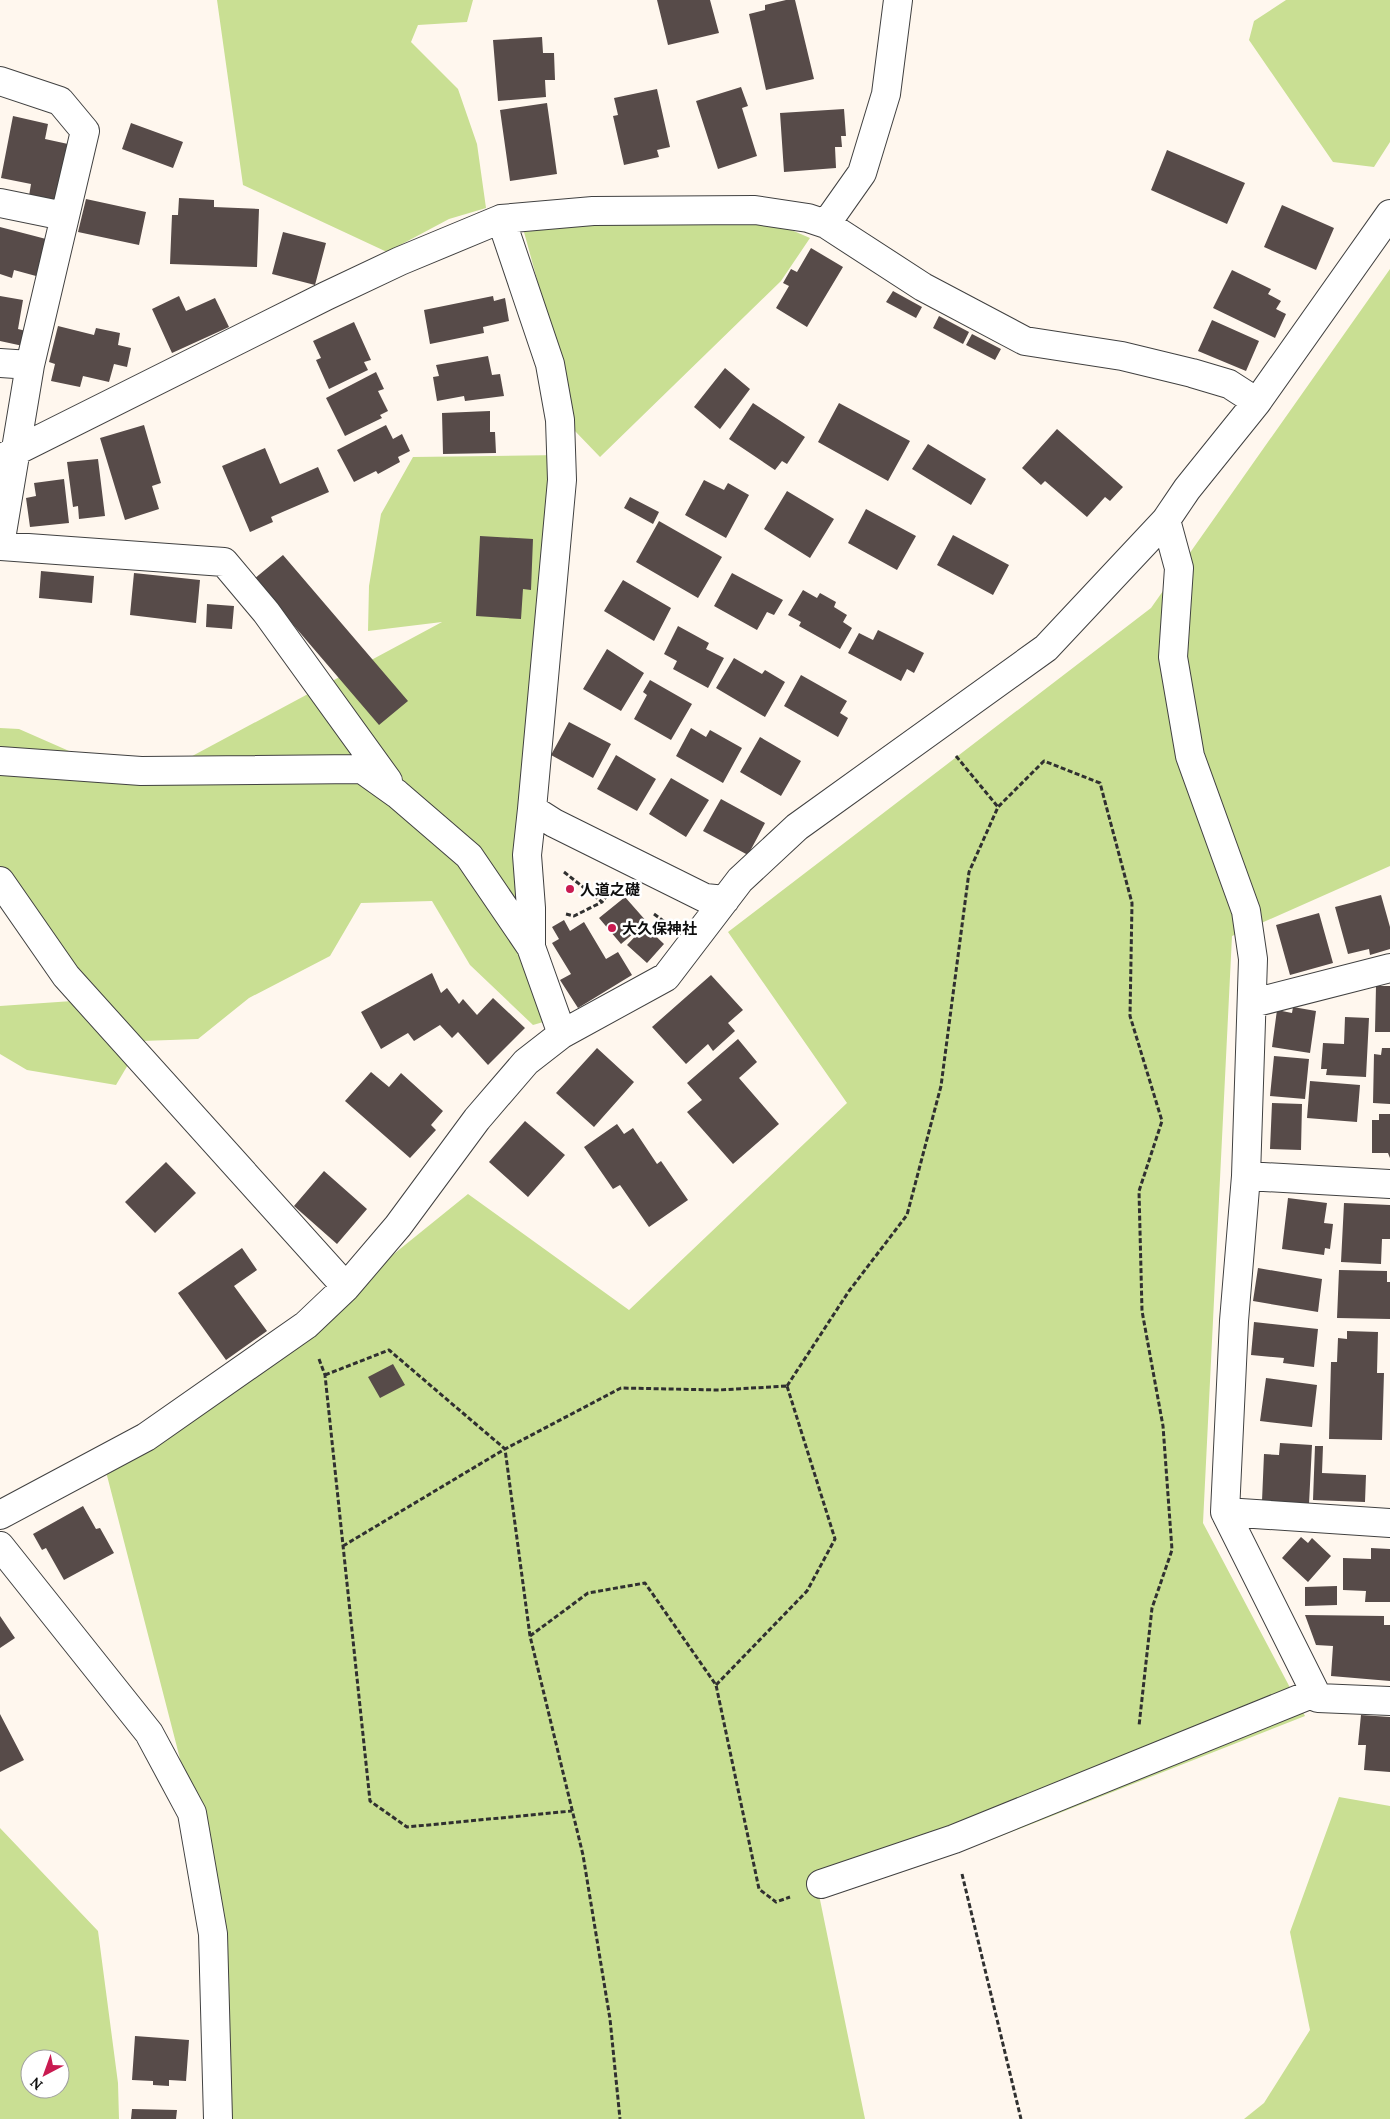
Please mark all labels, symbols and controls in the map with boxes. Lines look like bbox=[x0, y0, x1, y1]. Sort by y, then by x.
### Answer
place label: 人道之礎 bbox=[580, 880, 640, 899]
marker: 人道之礎 bbox=[564, 883, 576, 895]
place label: 大久保神社 bbox=[622, 919, 697, 938]
marker: 大久保神社 bbox=[606, 922, 618, 934]
north arrow bbox=[20, 2049, 70, 2099]
text: N bbox=[26, 2073, 46, 2094]

